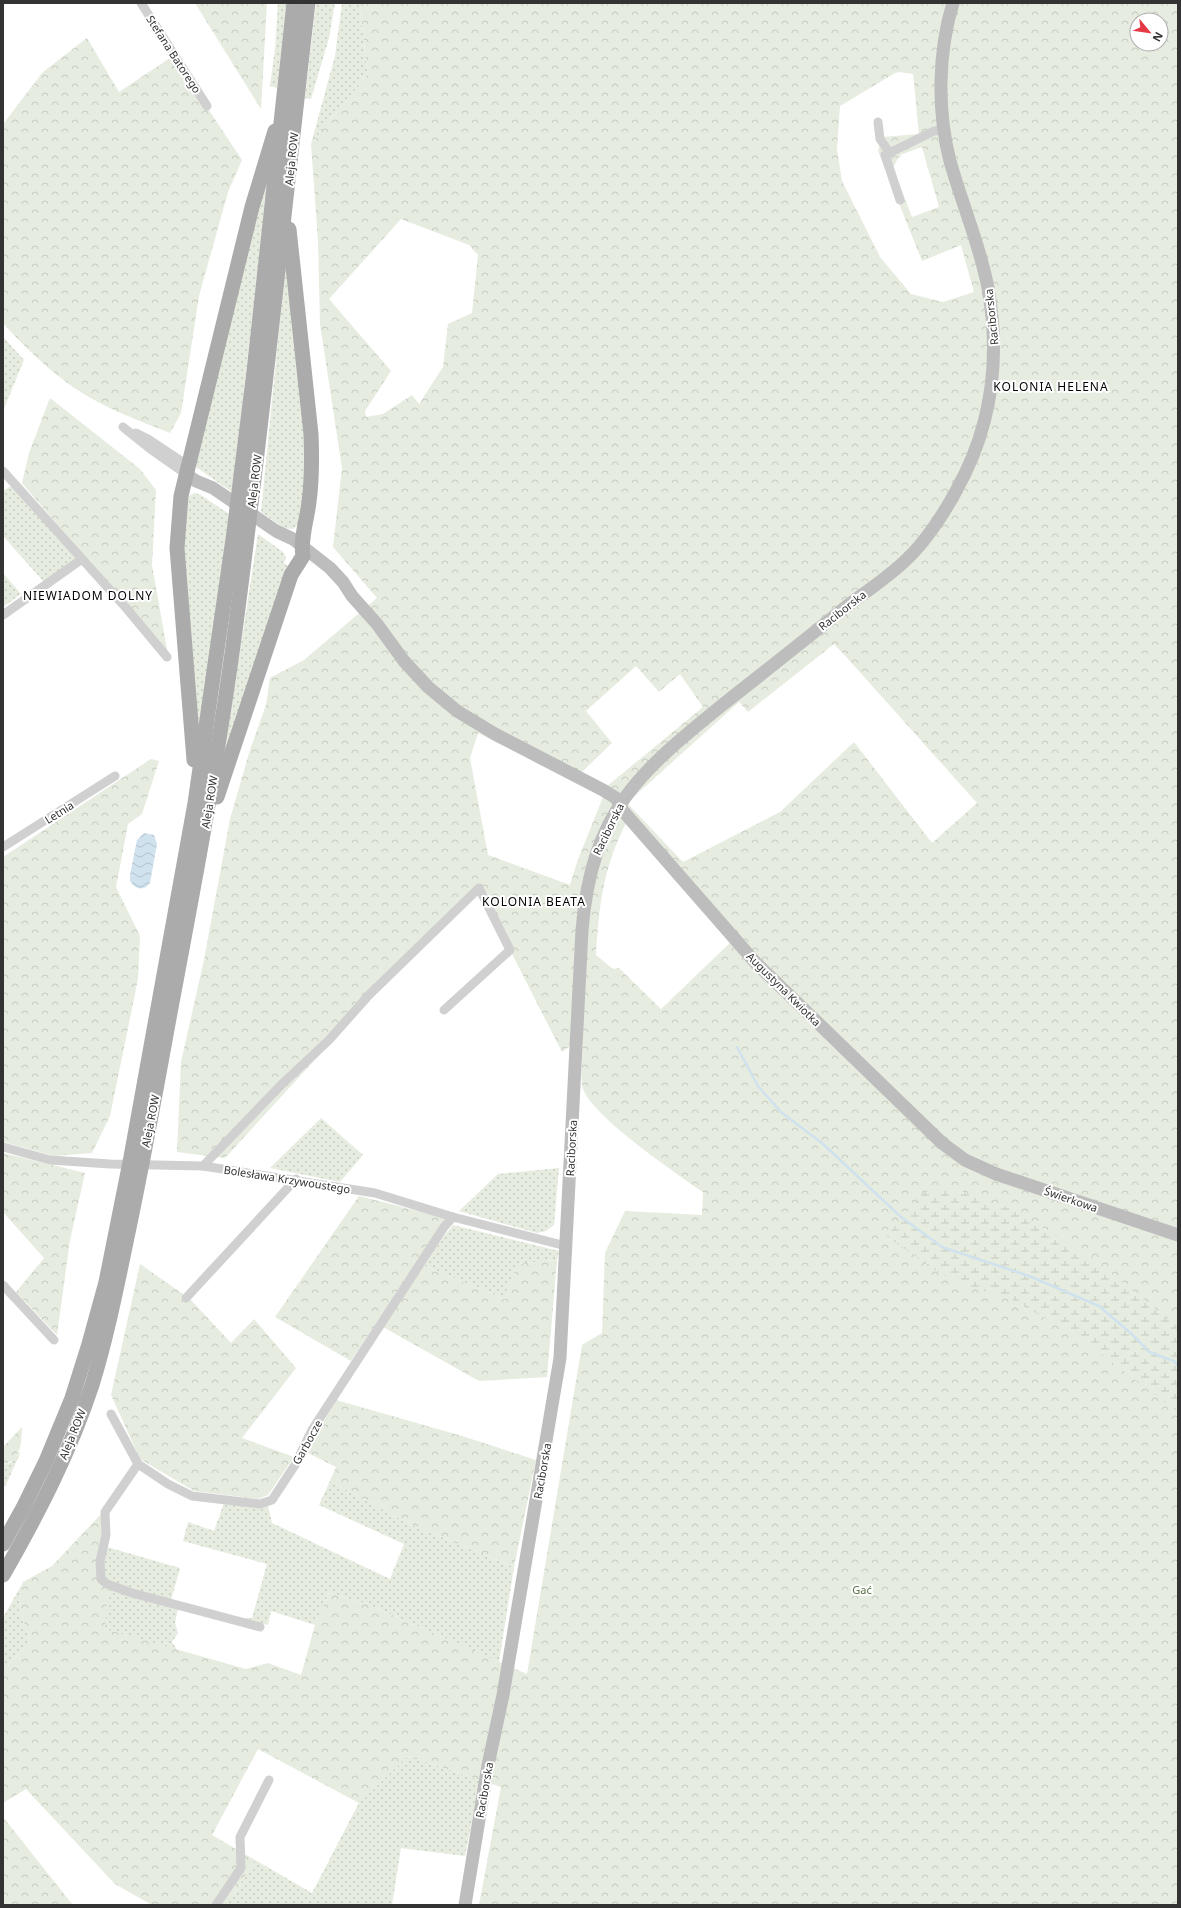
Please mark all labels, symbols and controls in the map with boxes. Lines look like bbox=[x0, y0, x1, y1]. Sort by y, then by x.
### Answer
street label: Stefana Batorego bbox=[143, 12, 205, 96]
north arrow bbox=[1129, 12, 1169, 52]
text: N bbox=[1149, 30, 1167, 45]
street label: Aleja ROW bbox=[281, 131, 301, 186]
street label: Raciborska bbox=[981, 288, 1001, 346]
district label: KOLONIA HELENA bbox=[993, 378, 1109, 395]
street label: Aleja ROW bbox=[243, 453, 265, 508]
district label: NIEWIADOM DOLNY bbox=[23, 587, 153, 604]
street label: Raciborska bbox=[815, 587, 869, 633]
street label: Aleja ROW bbox=[197, 774, 221, 830]
street label: Letnia bbox=[42, 797, 76, 827]
street label: Raciborska bbox=[589, 800, 627, 858]
district label: KOLONIA BEATA bbox=[482, 893, 586, 910]
street label: Augustyna Kwiotka bbox=[744, 949, 824, 1029]
street label: Aleja ROW bbox=[138, 1093, 163, 1149]
street label: Raciborska bbox=[562, 1119, 580, 1177]
street label: Bolesława Krzywoustego bbox=[223, 1162, 352, 1196]
street label: Świerkowa bbox=[1042, 1183, 1100, 1215]
street label: Aleja ROW bbox=[55, 1406, 89, 1462]
street label: Garbocze bbox=[289, 1417, 325, 1467]
street label: Raciborska bbox=[530, 1442, 554, 1500]
park label: Gać bbox=[852, 1582, 872, 1597]
street label: Raciborska bbox=[472, 1761, 496, 1819]

